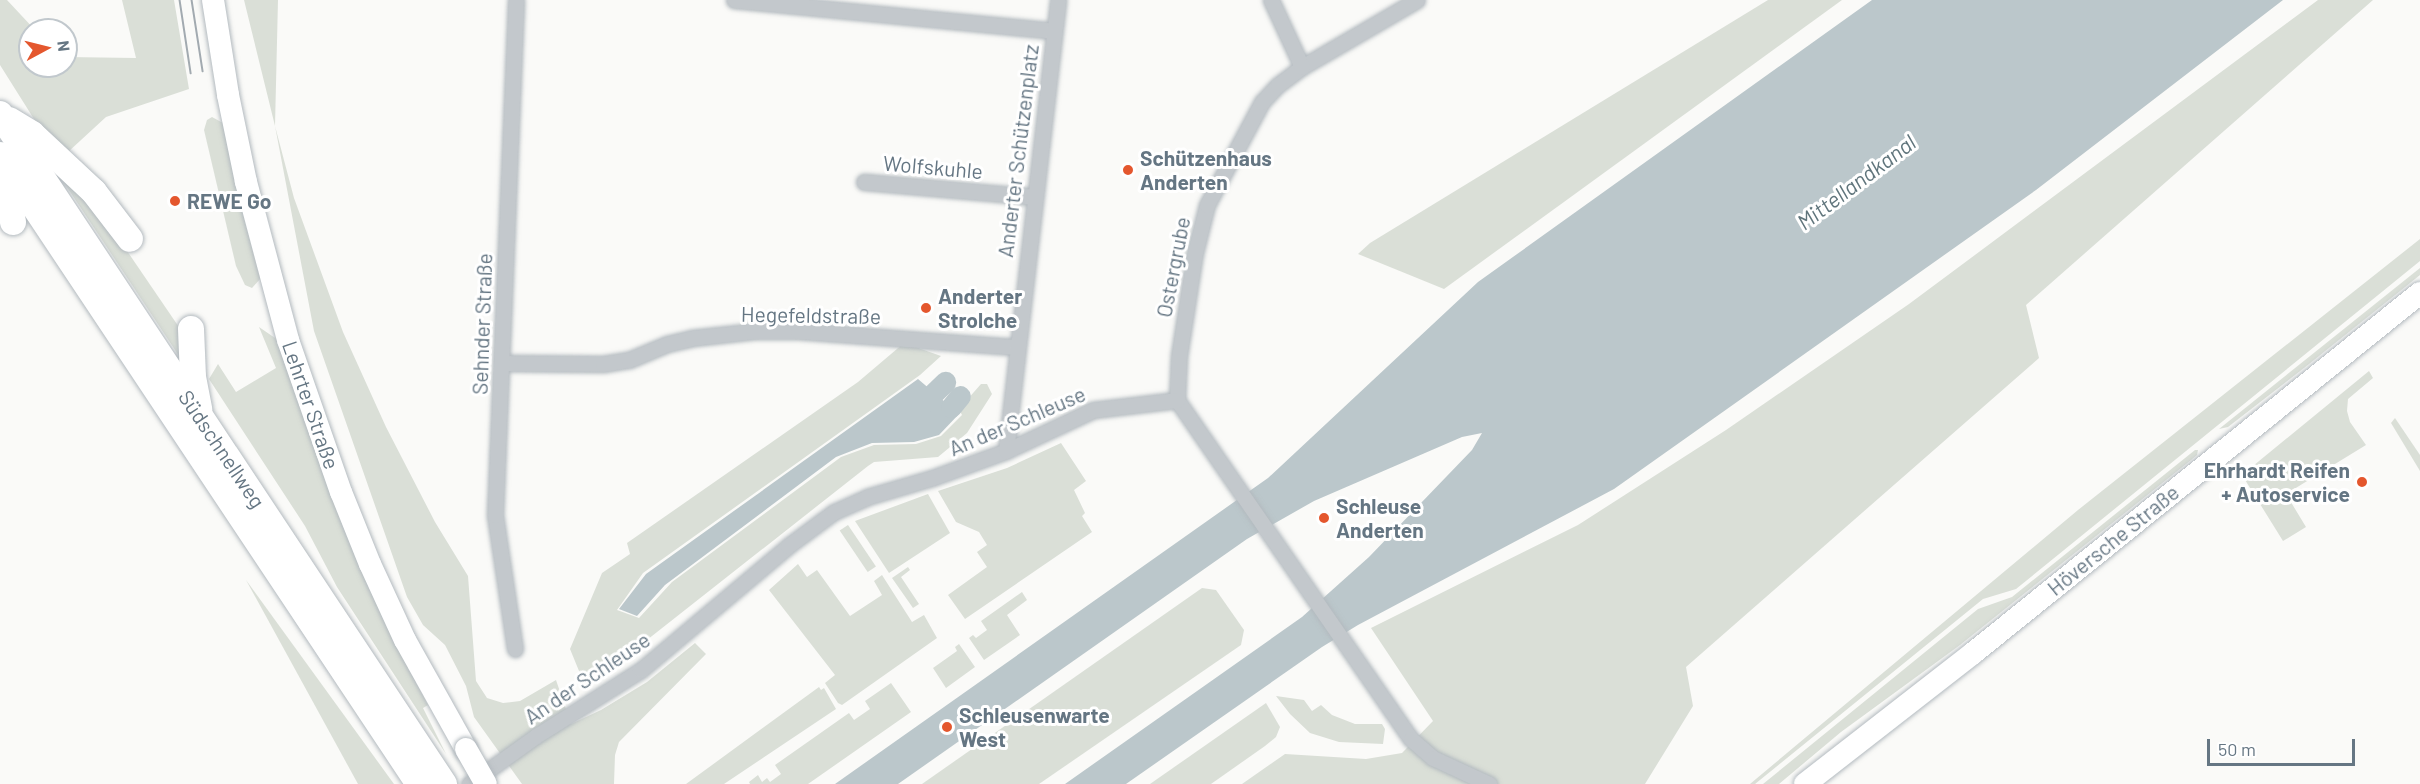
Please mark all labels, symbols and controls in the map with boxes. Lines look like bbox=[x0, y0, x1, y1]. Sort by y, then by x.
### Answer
north arrow bbox=[18, 18, 78, 78]
text: N bbox=[54, 40, 74, 52]
street label: Anderter Schützenplatz bbox=[992, 43, 1044, 259]
water label: Mittellandkanal bbox=[1791, 129, 1921, 235]
place label: Schützenhaus Anderten bbox=[1140, 145, 1272, 195]
street label: Wolfskuhle bbox=[882, 150, 984, 184]
marker: Schützenhaus Anderten bbox=[1121, 163, 1135, 177]
place label: REWE Go bbox=[187, 188, 272, 214]
marker: REWE Go bbox=[168, 194, 182, 208]
street label: Ostergrube bbox=[1151, 215, 1195, 319]
street label: Sehnder Straße bbox=[467, 253, 497, 395]
place label: Anderter Strolche bbox=[938, 283, 1022, 333]
street label: Hegefeldstraße bbox=[741, 301, 881, 329]
marker: Anderter Strolche bbox=[919, 301, 933, 315]
street label: Lehrter Straße bbox=[277, 338, 345, 472]
street label: An der Schleuse bbox=[945, 381, 1089, 461]
street label: Südschnellweg bbox=[173, 385, 271, 513]
place label: Ehrhardt Reifen + Autoservice bbox=[2204, 457, 2350, 507]
marker: Ehrhardt Reifen + Autoservice bbox=[2355, 475, 2369, 489]
street label: Höversche Straße bbox=[2042, 479, 2184, 601]
place label: Schleuse Anderten bbox=[1336, 493, 1424, 543]
marker: Schleuse Anderten bbox=[1317, 511, 1331, 525]
street label: An der Schleuse bbox=[519, 627, 655, 729]
place label: Schleusenwarte West bbox=[959, 702, 1110, 752]
marker: Schleusenwarte West bbox=[940, 720, 954, 734]
scale bar bbox=[2210, 727, 2358, 765]
text: 50 m bbox=[2218, 738, 2256, 760]

